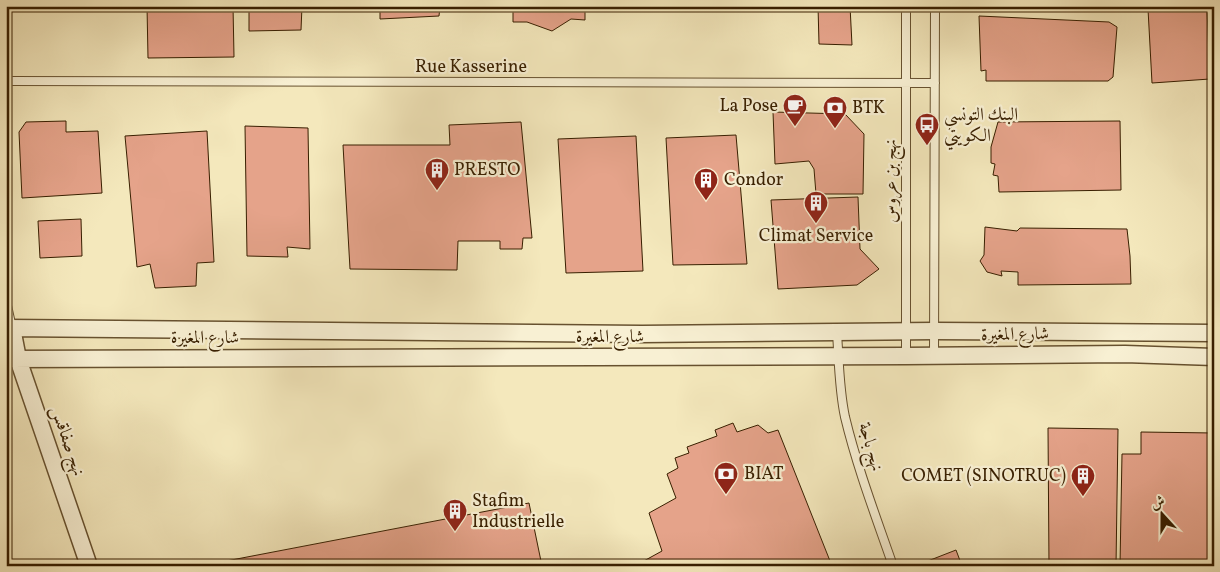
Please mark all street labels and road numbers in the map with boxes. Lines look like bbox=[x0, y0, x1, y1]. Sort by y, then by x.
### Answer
street label: Rue Kasserine bbox=[415, 55, 527, 80]
street label: نهج بن عروس bbox=[879, 139, 906, 223]
street label: شارع المغيرة bbox=[981, 322, 1049, 349]
street label: شارع المغيرة bbox=[576, 325, 644, 351]
street label: شارع المغيرة bbox=[171, 326, 239, 352]
street label: نهج صفاقس bbox=[41, 402, 91, 480]
street label: نهج باجة bbox=[849, 420, 889, 475]

